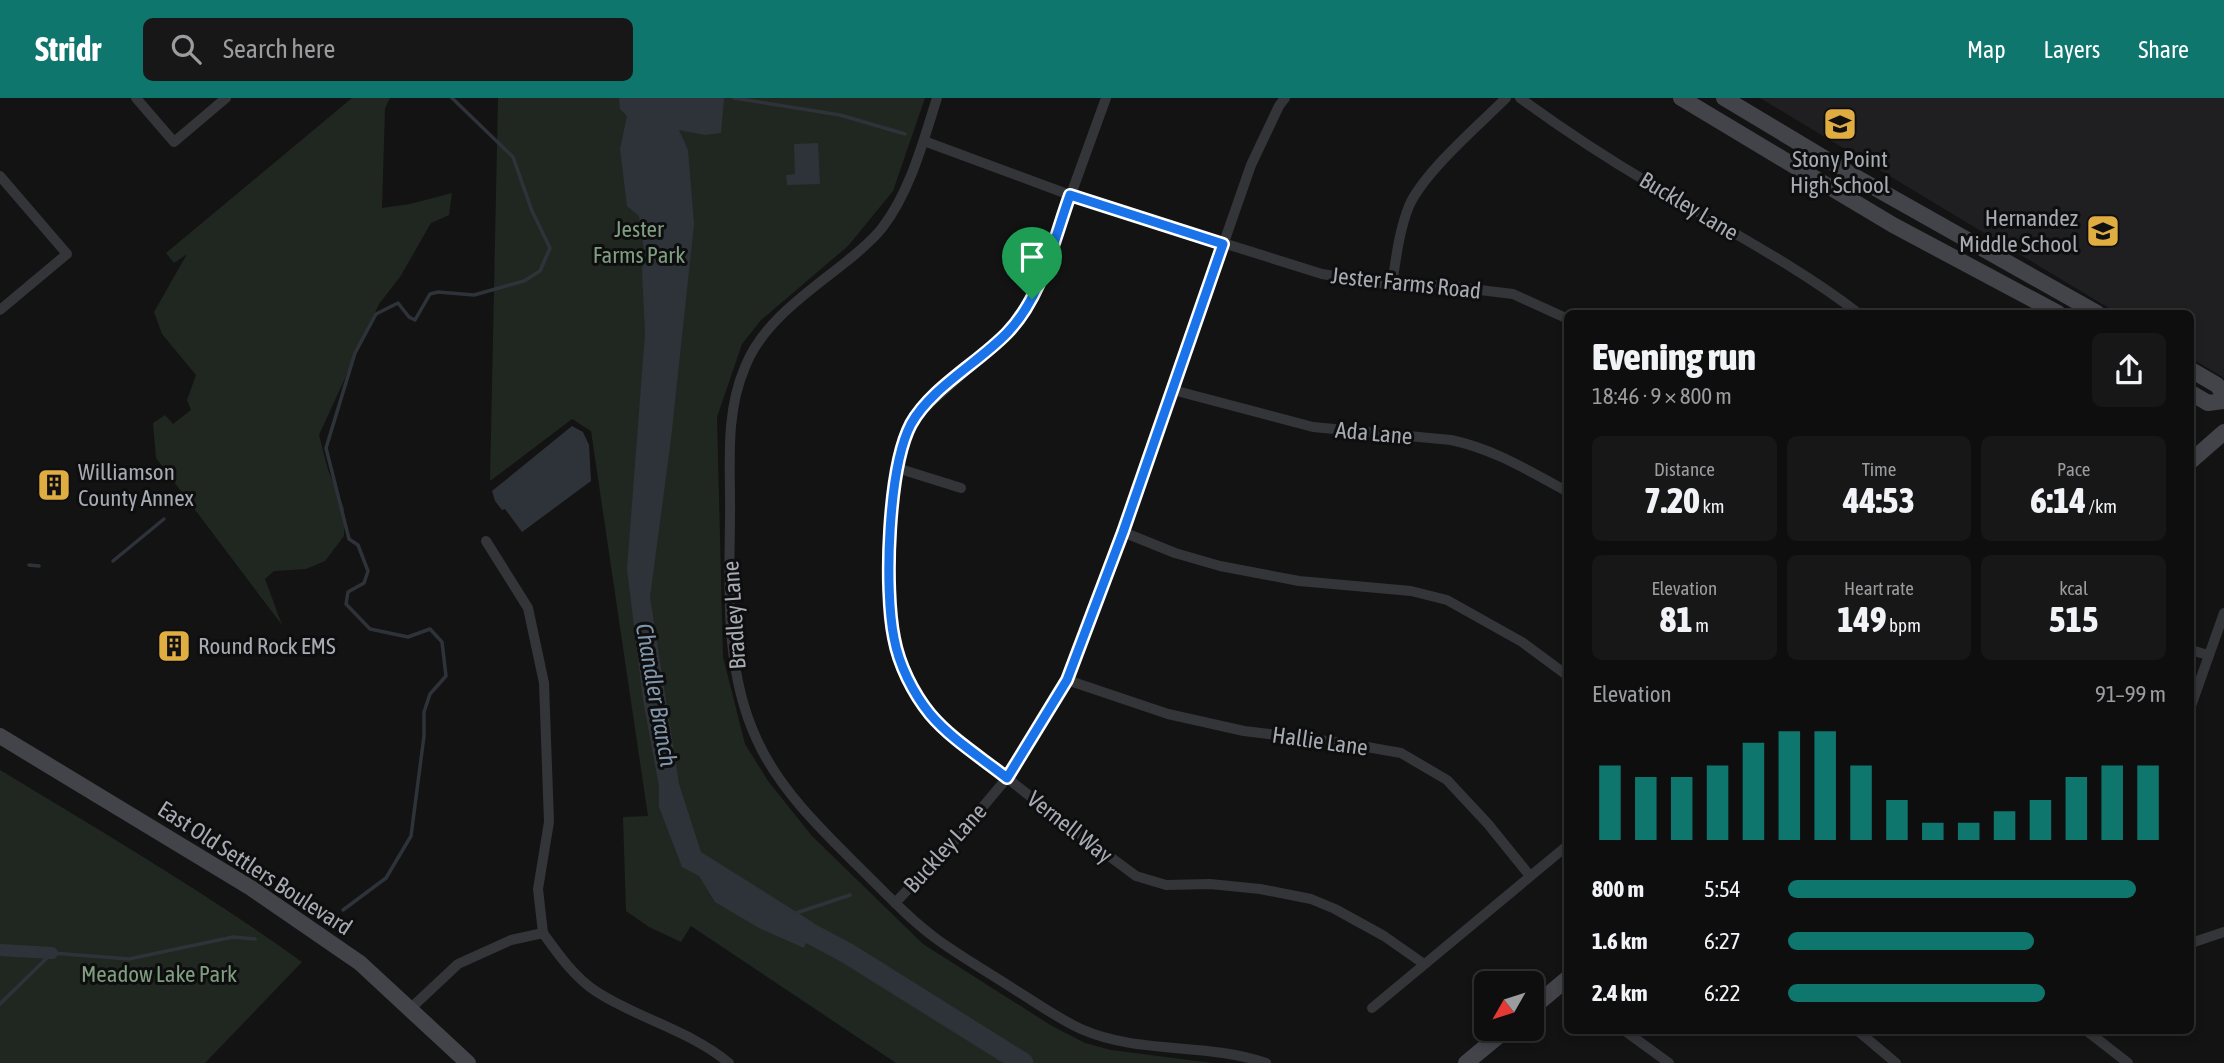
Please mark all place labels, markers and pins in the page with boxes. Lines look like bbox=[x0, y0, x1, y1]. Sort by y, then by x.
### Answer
school or university icon: Stony Point High School bbox=[1821, 105, 1859, 143]
place label: Stony Point High School bbox=[1790, 146, 1890, 198]
place label: Hernandez Middle School bbox=[1959, 205, 2078, 257]
school or university icon: Hernandez Middle School bbox=[2084, 212, 2122, 250]
pin bbox=[1002, 227, 1062, 299]
place label: Williamson County Annex bbox=[78, 459, 194, 511]
building icon: Williamson County Annex bbox=[35, 466, 73, 504]
building icon: Round Rock EMS bbox=[155, 627, 193, 665]
place label: Round Rock EMS bbox=[198, 633, 336, 659]

